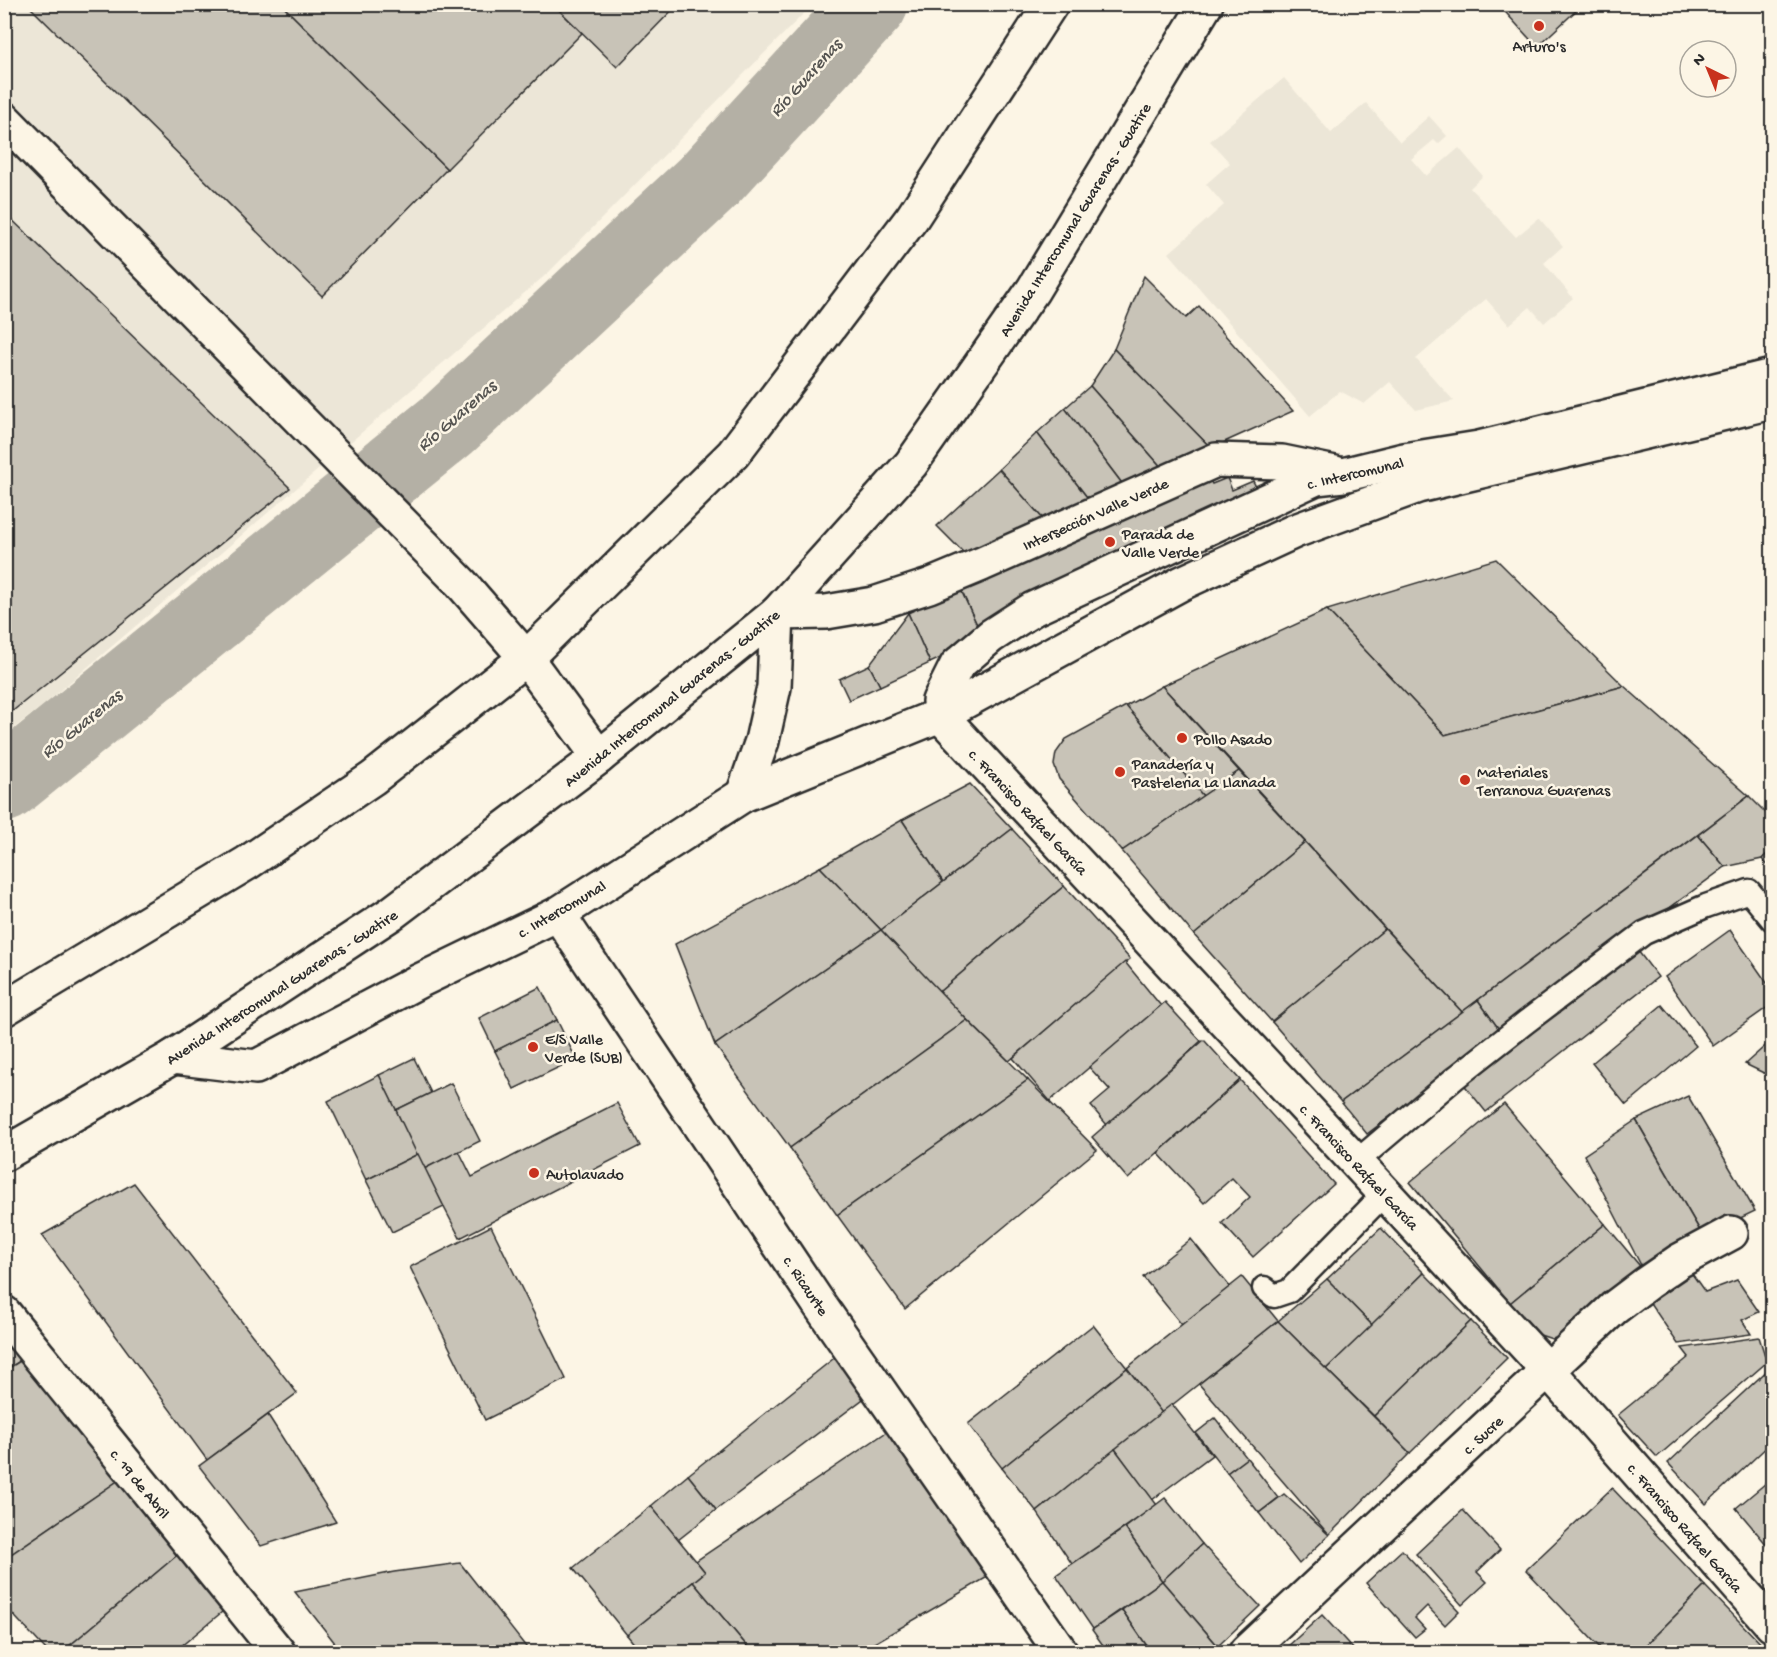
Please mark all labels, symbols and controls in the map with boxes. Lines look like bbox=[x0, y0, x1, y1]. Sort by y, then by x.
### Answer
marker: Arturo's bbox=[1532, 19, 1546, 33]
water label: Río Guarenas bbox=[766, 34, 849, 122]
place label: Arturo's bbox=[1512, 39, 1567, 58]
north arrow bbox=[1678, 39, 1738, 99]
text: N bbox=[1690, 50, 1711, 71]
street label: Avenida Intercomunal Guarenas - Guatire bbox=[997, 100, 1157, 341]
water label: Río Guarenas bbox=[414, 375, 503, 457]
street label: c. Intercomunal bbox=[1306, 455, 1406, 496]
street label: Intersección Valle Verde bbox=[1021, 475, 1173, 557]
place label: Parada de Valle Verde bbox=[1121, 527, 1200, 564]
marker: Parada de Valle Verde bbox=[1103, 535, 1117, 549]
street label: Avenida Intercomunal Guarenas - Guatire bbox=[562, 606, 785, 793]
water label: Río Guarenas bbox=[38, 685, 129, 764]
marker: Pollo Asado bbox=[1175, 731, 1189, 745]
place label: Pollo Asado bbox=[1193, 732, 1272, 751]
street label: c. Francisco Rafael García bbox=[963, 746, 1091, 881]
place label: Panadería y Pasteleria La Llanada bbox=[1131, 757, 1277, 794]
marker: Panadería y Pasteleria La Llanada bbox=[1113, 765, 1127, 779]
place label: Materiales Terranova Guarenas bbox=[1476, 765, 1611, 802]
marker: Materiales Terranova Guarenas bbox=[1458, 773, 1472, 787]
street label: c. Intercomunal bbox=[515, 878, 610, 944]
street label: Avenida Intercomunal Guarenas - Guatire bbox=[164, 907, 403, 1071]
place label: E/S Valle Verde (SUB) bbox=[544, 1032, 623, 1069]
marker: E/S Valle Verde (SUB) bbox=[526, 1040, 540, 1054]
street label: c. Francisco Rafael García bbox=[1294, 1101, 1422, 1236]
marker: Autolavado bbox=[527, 1166, 541, 1180]
place label: Autolavado bbox=[546, 1167, 624, 1186]
street label: c. Ricaurte bbox=[777, 1253, 832, 1321]
street label: c. Sucre bbox=[1460, 1413, 1509, 1460]
street label: c. 19 de Abril bbox=[104, 1446, 172, 1524]
street label: c. Francisco Rafael García bbox=[1622, 1460, 1746, 1599]

